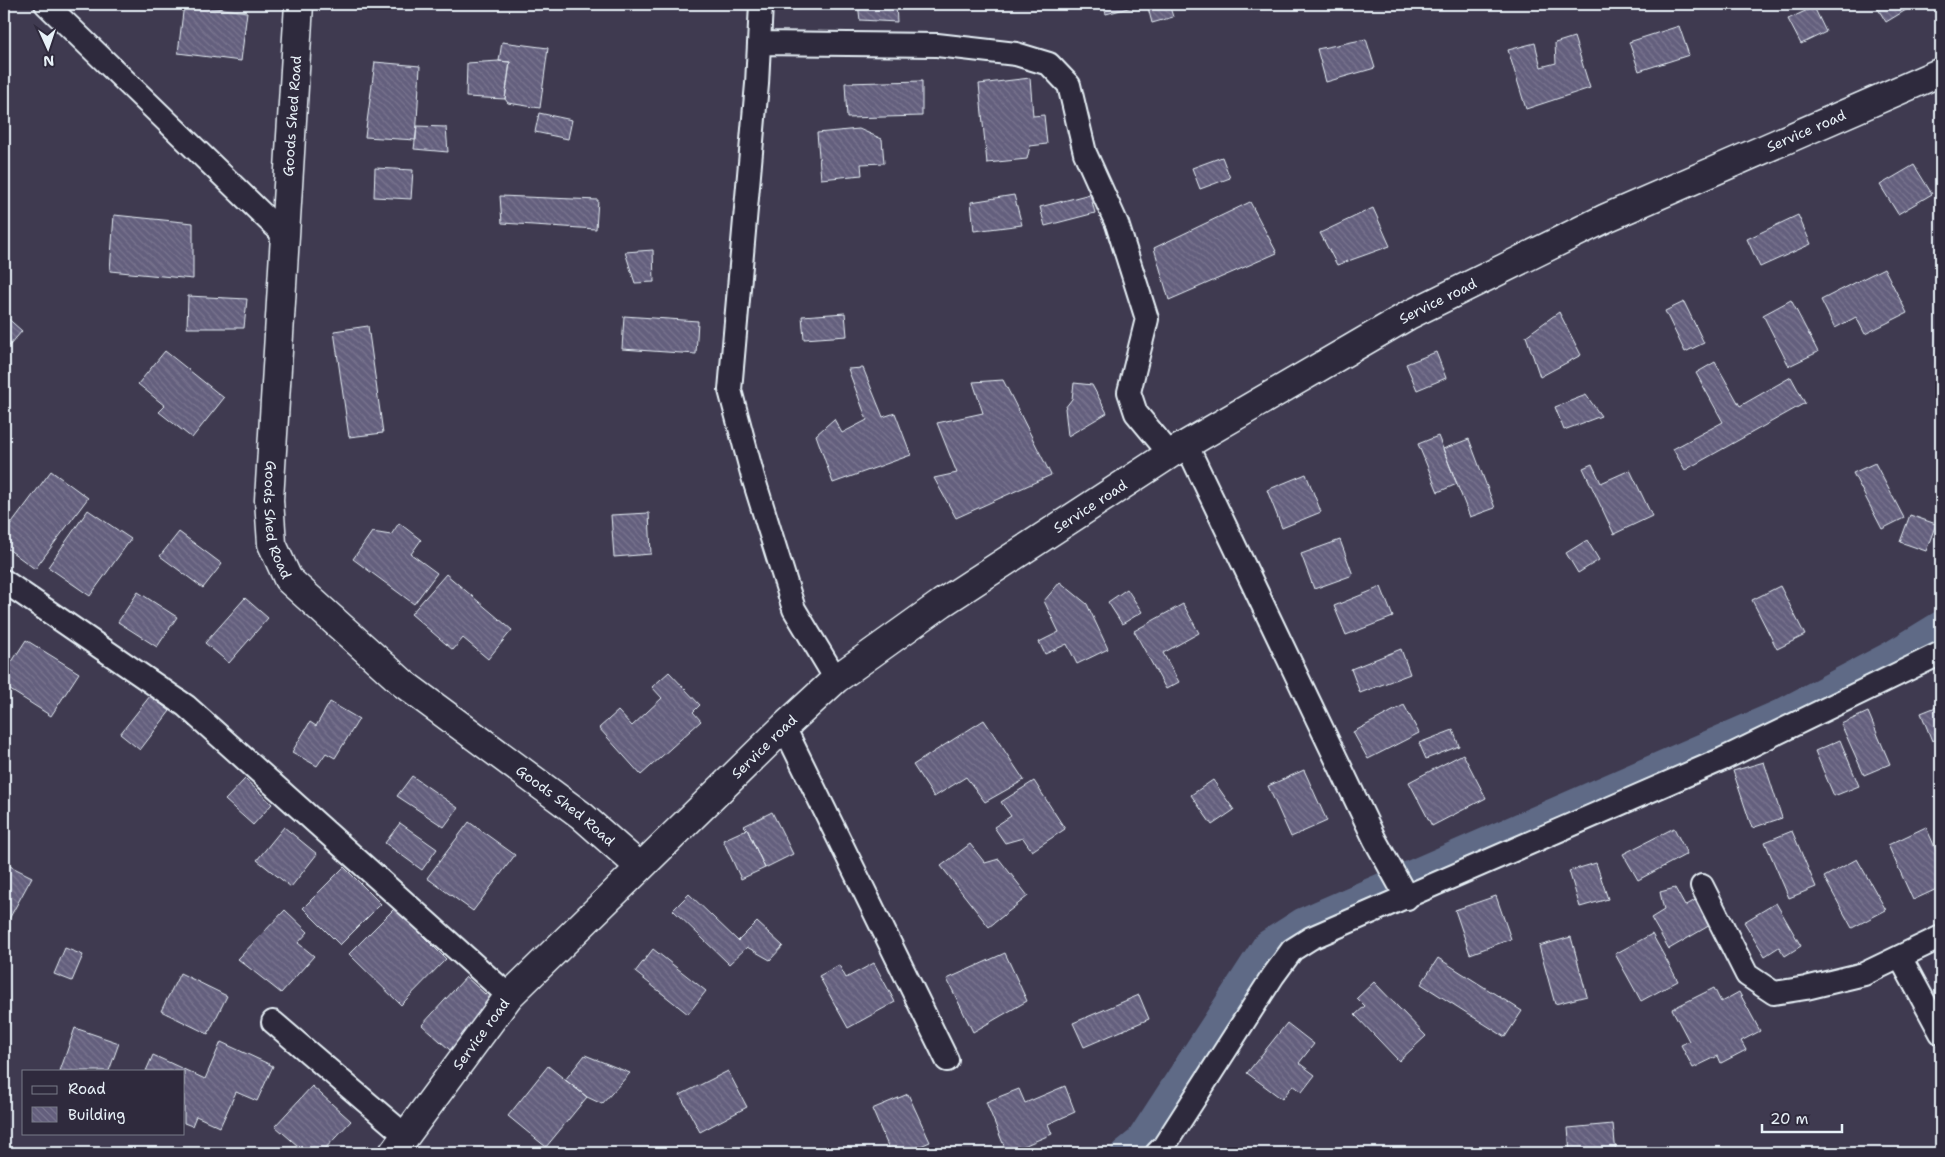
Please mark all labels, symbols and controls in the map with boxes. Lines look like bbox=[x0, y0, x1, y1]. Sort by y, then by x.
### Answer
north arrow bbox=[22, 22, 72, 72]
text: N bbox=[43, 52, 55, 70]
street label: Goods Shed Road bbox=[279, 55, 305, 177]
street label: Service road bbox=[1764, 106, 1849, 156]
street label: Service road bbox=[1396, 274, 1480, 328]
street label: Goods Shed Road bbox=[260, 460, 296, 582]
street label: Service road bbox=[1050, 476, 1130, 537]
street label: Service road bbox=[728, 711, 801, 782]
street label: Goods Shed Road bbox=[512, 761, 619, 850]
street label: Service road bbox=[449, 995, 513, 1073]
legend bbox=[22, 1070, 185, 1134]
text: Road bbox=[68, 1079, 106, 1099]
scale bar bbox=[1762, 1102, 1842, 1134]
text: Building bbox=[68, 1105, 125, 1125]
text: 20 m bbox=[1770, 1109, 1809, 1129]

